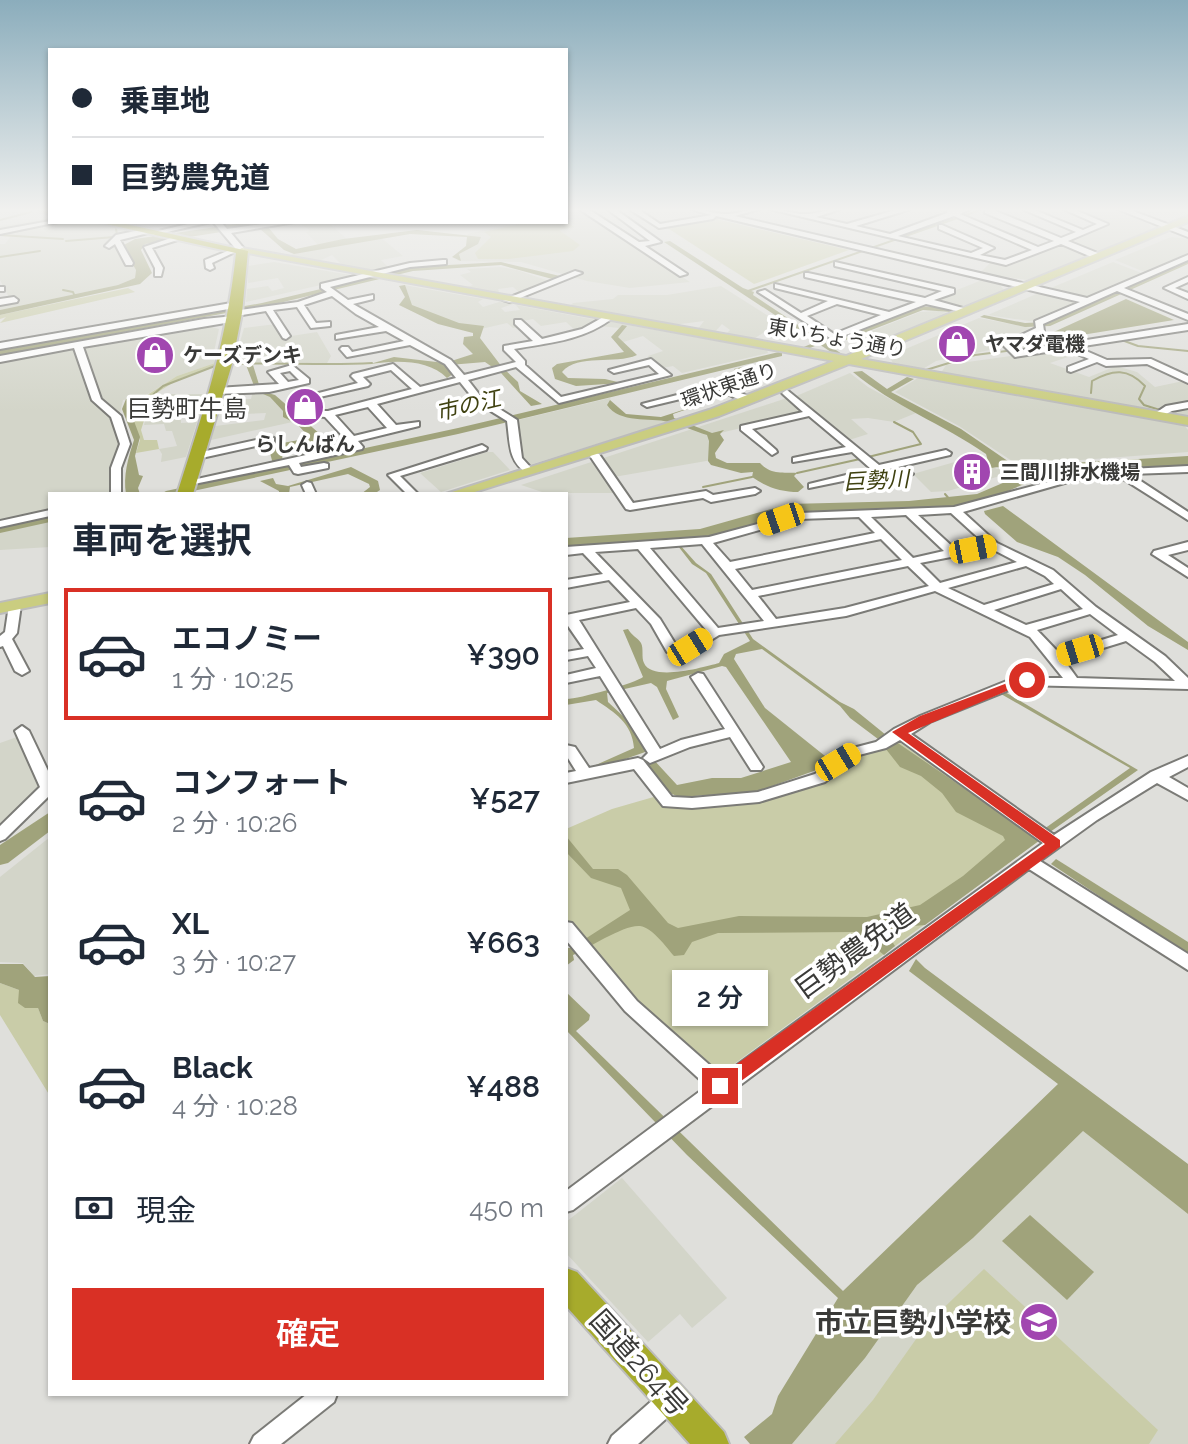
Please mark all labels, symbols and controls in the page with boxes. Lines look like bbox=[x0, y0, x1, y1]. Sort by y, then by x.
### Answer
text: 乗車地 bbox=[120, 83, 210, 118]
text: 巨勢農免道 bbox=[120, 160, 270, 195]
street label: 東いちょう通り bbox=[766, 314, 908, 362]
shop icon: ヤマダ電機 bbox=[936, 323, 978, 365]
place label: ヤマダ電機 bbox=[985, 332, 1085, 356]
shop icon: ケーズデンキ bbox=[134, 334, 176, 376]
place label: ケーズデンキ bbox=[183, 343, 302, 367]
street label: 環状東通り bbox=[678, 357, 780, 413]
water label: 市の江 bbox=[433, 384, 505, 425]
shop icon: らしんばん bbox=[284, 386, 326, 428]
district label: 巨勢町牛島 bbox=[127, 394, 247, 423]
place label: らしんばん bbox=[255, 432, 355, 456]
building icon: 三間川排水機場 bbox=[951, 451, 993, 493]
place label: 三間川排水機場 bbox=[1000, 460, 1140, 484]
water label: 巨勢川 bbox=[842, 465, 912, 495]
car bbox=[754, 500, 808, 538]
text: 車両を選択 bbox=[72, 519, 252, 561]
car bbox=[947, 533, 999, 565]
icon: car bbox=[76, 618, 148, 690]
text: エコノミー bbox=[172, 621, 322, 656]
car bbox=[663, 624, 717, 670]
car bbox=[1054, 632, 1106, 668]
text: ¥390 bbox=[466, 637, 540, 672]
route start bbox=[1009, 662, 1045, 698]
text: 1 分 · 10:25 bbox=[172, 664, 294, 694]
car bbox=[811, 739, 865, 785]
icon: car bbox=[76, 762, 148, 834]
text: コンフォート bbox=[172, 765, 351, 800]
text: ¥527 bbox=[470, 781, 540, 816]
text: 2 分 · 10:26 bbox=[172, 808, 298, 838]
street label: 巨勢農免道 bbox=[789, 897, 921, 1005]
icon: car bbox=[76, 906, 148, 978]
text: XL bbox=[172, 906, 209, 941]
text: ¥663 bbox=[466, 925, 540, 960]
text: 3 分 · 10:27 bbox=[172, 947, 296, 977]
callout: 2 分 bbox=[672, 970, 768, 1026]
text: 2 分 bbox=[697, 983, 743, 1013]
icon: car bbox=[76, 1050, 148, 1122]
text: Black bbox=[172, 1050, 253, 1085]
route end bbox=[702, 1068, 738, 1104]
text: ¥488 bbox=[466, 1069, 540, 1104]
text: 4 分 · 10:28 bbox=[172, 1091, 298, 1121]
icon: cash bbox=[72, 1186, 116, 1230]
text: 現金 bbox=[136, 1193, 196, 1228]
text: 450 m bbox=[469, 1193, 544, 1223]
button: 確定 bbox=[72, 1288, 544, 1380]
school or university icon: 市立巨勢小学校 bbox=[1018, 1301, 1060, 1343]
street label: 国道264号 bbox=[583, 1303, 695, 1423]
place label: 市立巨勢小学校 bbox=[815, 1306, 1011, 1339]

